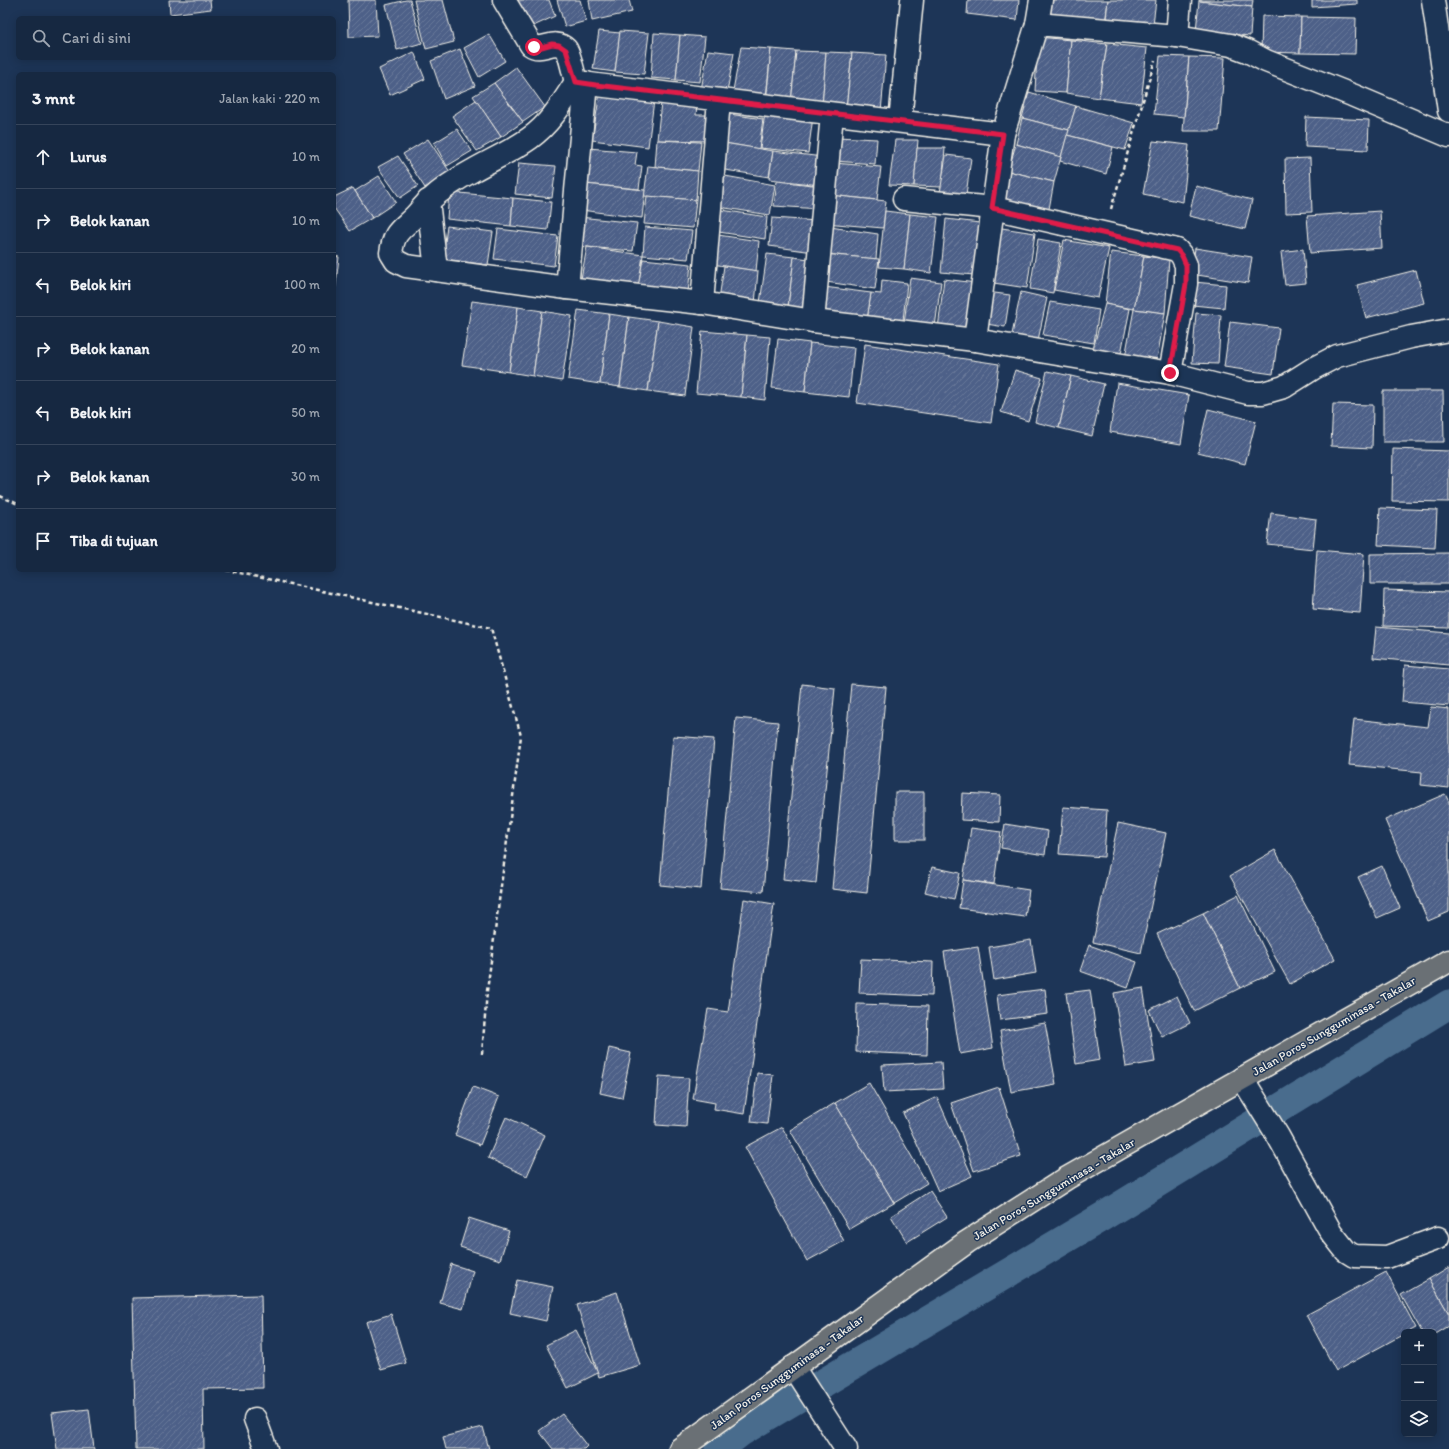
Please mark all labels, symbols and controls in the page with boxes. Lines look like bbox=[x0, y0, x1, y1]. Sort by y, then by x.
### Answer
search box bbox=[16, 16, 336, 60]
icon: search bbox=[30, 27, 52, 49]
text: Cari di sini bbox=[62, 29, 131, 47]
route start bbox=[525, 38, 543, 56]
text: 3 mnt bbox=[32, 88, 75, 108]
text: Jalan kaki · 220 m bbox=[219, 91, 320, 106]
icon: ahead bbox=[32, 146, 54, 168]
text: Lurus bbox=[70, 148, 107, 166]
text: 10 m bbox=[292, 149, 320, 164]
icon: right bbox=[32, 210, 54, 232]
text: Belok kanan bbox=[70, 212, 150, 230]
text: 10 m bbox=[292, 213, 320, 228]
icon: left bbox=[32, 274, 54, 296]
text: Belok kiri bbox=[70, 276, 131, 294]
text: 100 m bbox=[284, 277, 320, 292]
icon: right bbox=[32, 338, 54, 360]
text: Belok kanan bbox=[70, 340, 150, 358]
text: 20 m bbox=[291, 341, 320, 356]
route end bbox=[1161, 364, 1179, 382]
icon: left bbox=[32, 402, 54, 424]
text: Belok kiri bbox=[70, 404, 131, 422]
text: 50 m bbox=[291, 405, 320, 420]
icon: right bbox=[32, 466, 54, 488]
text: Belok kanan bbox=[70, 468, 150, 486]
text: 30 m bbox=[291, 469, 320, 484]
icon: arrive bbox=[32, 530, 54, 552]
text: Tiba di tujuan bbox=[70, 532, 158, 550]
street label: Jalan Poros Sungguminasa - Takalar bbox=[1250, 973, 1418, 1079]
street label: Jalan Poros Sungguminasa - Takalar bbox=[971, 1135, 1138, 1243]
street label: Jalan Poros Sungguminasa - Takalar bbox=[708, 1311, 867, 1432]
map controls bbox=[1401, 1329, 1437, 1437]
button: + bbox=[1401, 1329, 1437, 1365]
button: − bbox=[1401, 1365, 1437, 1401]
button: layers bbox=[1401, 1401, 1437, 1437]

